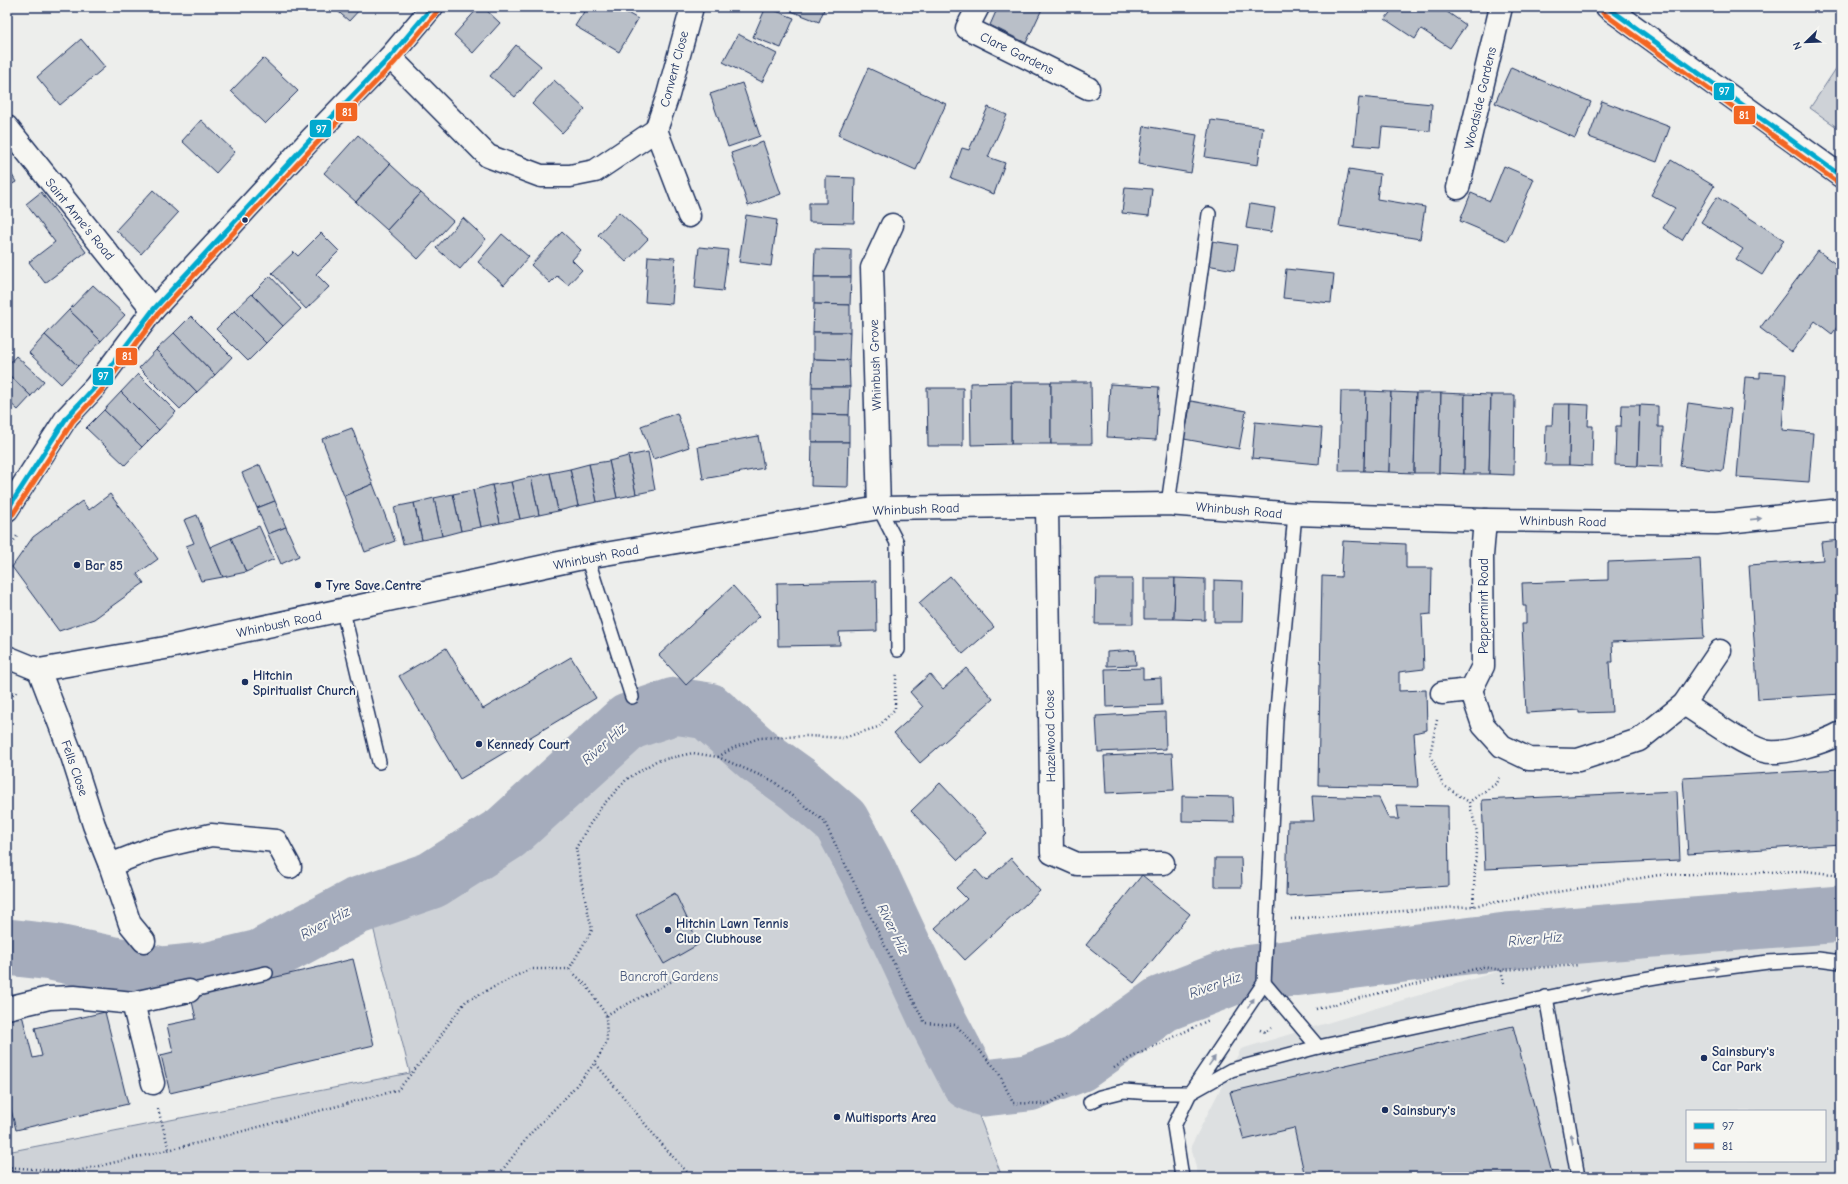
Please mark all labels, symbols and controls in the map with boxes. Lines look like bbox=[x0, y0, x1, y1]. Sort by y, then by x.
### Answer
north arrow bbox=[1786, 22, 1826, 62]
street label: Convent Close bbox=[657, 29, 692, 109]
street label: Clare Gardens bbox=[978, 29, 1056, 77]
text: N bbox=[1790, 40, 1805, 52]
street label: Woodside Gardens bbox=[1461, 46, 1499, 150]
line badge: 97 bbox=[1713, 82, 1735, 101]
text: 97 bbox=[1719, 85, 1729, 98]
line badge: 81 bbox=[335, 102, 358, 122]
line badge: 81 bbox=[1733, 105, 1756, 125]
text: 81 bbox=[342, 106, 352, 119]
text: 81 bbox=[1739, 109, 1749, 122]
line badge: 97 bbox=[309, 119, 332, 138]
text: 97 bbox=[316, 123, 326, 136]
street label: Saint Anne's Road bbox=[42, 175, 118, 263]
unlabelled marker bbox=[240, 215, 250, 225]
street label: Whinbush Grove bbox=[866, 319, 884, 411]
line badge: 81 bbox=[115, 347, 138, 366]
text: 81 bbox=[122, 350, 132, 363]
line badge: 97 bbox=[92, 367, 114, 386]
text: 97 bbox=[98, 370, 108, 383]
street label: Whinbush Road bbox=[1195, 499, 1283, 521]
street label: Whinbush Road bbox=[872, 500, 960, 518]
street label: Whinbush Road bbox=[1519, 513, 1607, 529]
one-way arrow bbox=[1750, 516, 1762, 522]
street label: Whinbush Road bbox=[552, 541, 640, 573]
place label: Bar 85 bbox=[85, 558, 123, 573]
street label: Peppermint Road bbox=[1476, 558, 1491, 654]
marker: Bar 85 bbox=[72, 560, 82, 570]
place label: Tyre Save Centre bbox=[326, 578, 422, 593]
marker: Tyre Save Centre bbox=[313, 580, 323, 590]
street label: Whinbush Road bbox=[235, 608, 323, 640]
place label: Hitchin Spiritualist Church bbox=[253, 668, 356, 698]
marker: Hitchin Spiritualist Church bbox=[240, 677, 250, 687]
street label: Hazelwood Close bbox=[1042, 689, 1058, 783]
water label: River Hiz bbox=[578, 719, 631, 768]
place label: Kennedy Court bbox=[487, 737, 570, 752]
street label: Fells Close bbox=[58, 738, 92, 798]
marker: Kennedy Court bbox=[474, 739, 484, 749]
water label: River Hiz bbox=[874, 901, 913, 958]
water label: River Hiz bbox=[297, 902, 354, 943]
place label: Hitchin Lawn Tennis Club Clubhouse bbox=[676, 916, 789, 946]
marker: Hitchin Lawn Tennis Club Clubhouse bbox=[663, 925, 673, 935]
water label: River Hiz bbox=[1507, 928, 1564, 950]
one-way arrow bbox=[1707, 966, 1719, 972]
water label: River Hiz bbox=[1187, 968, 1244, 1002]
park label: Bancroft Gardens bbox=[620, 969, 718, 984]
one-way arrow bbox=[1578, 986, 1591, 992]
one-way arrow bbox=[1247, 998, 1254, 1009]
place label: Sainsbury's Car Park bbox=[1712, 1044, 1775, 1074]
marker: Sainsbury's Car Park bbox=[1699, 1053, 1709, 1063]
one-way arrow bbox=[1208, 1056, 1216, 1066]
place label: Sainsbury's bbox=[1393, 1103, 1456, 1118]
marker: Sainsbury's bbox=[1380, 1105, 1390, 1115]
place label: Multisports Area bbox=[845, 1110, 936, 1125]
legend bbox=[1686, 1110, 1826, 1162]
marker: Multisports Area bbox=[832, 1112, 842, 1122]
text: 97 bbox=[1722, 1119, 1734, 1133]
one-way arrow bbox=[1568, 1133, 1574, 1145]
text: 81 bbox=[1722, 1139, 1733, 1153]

